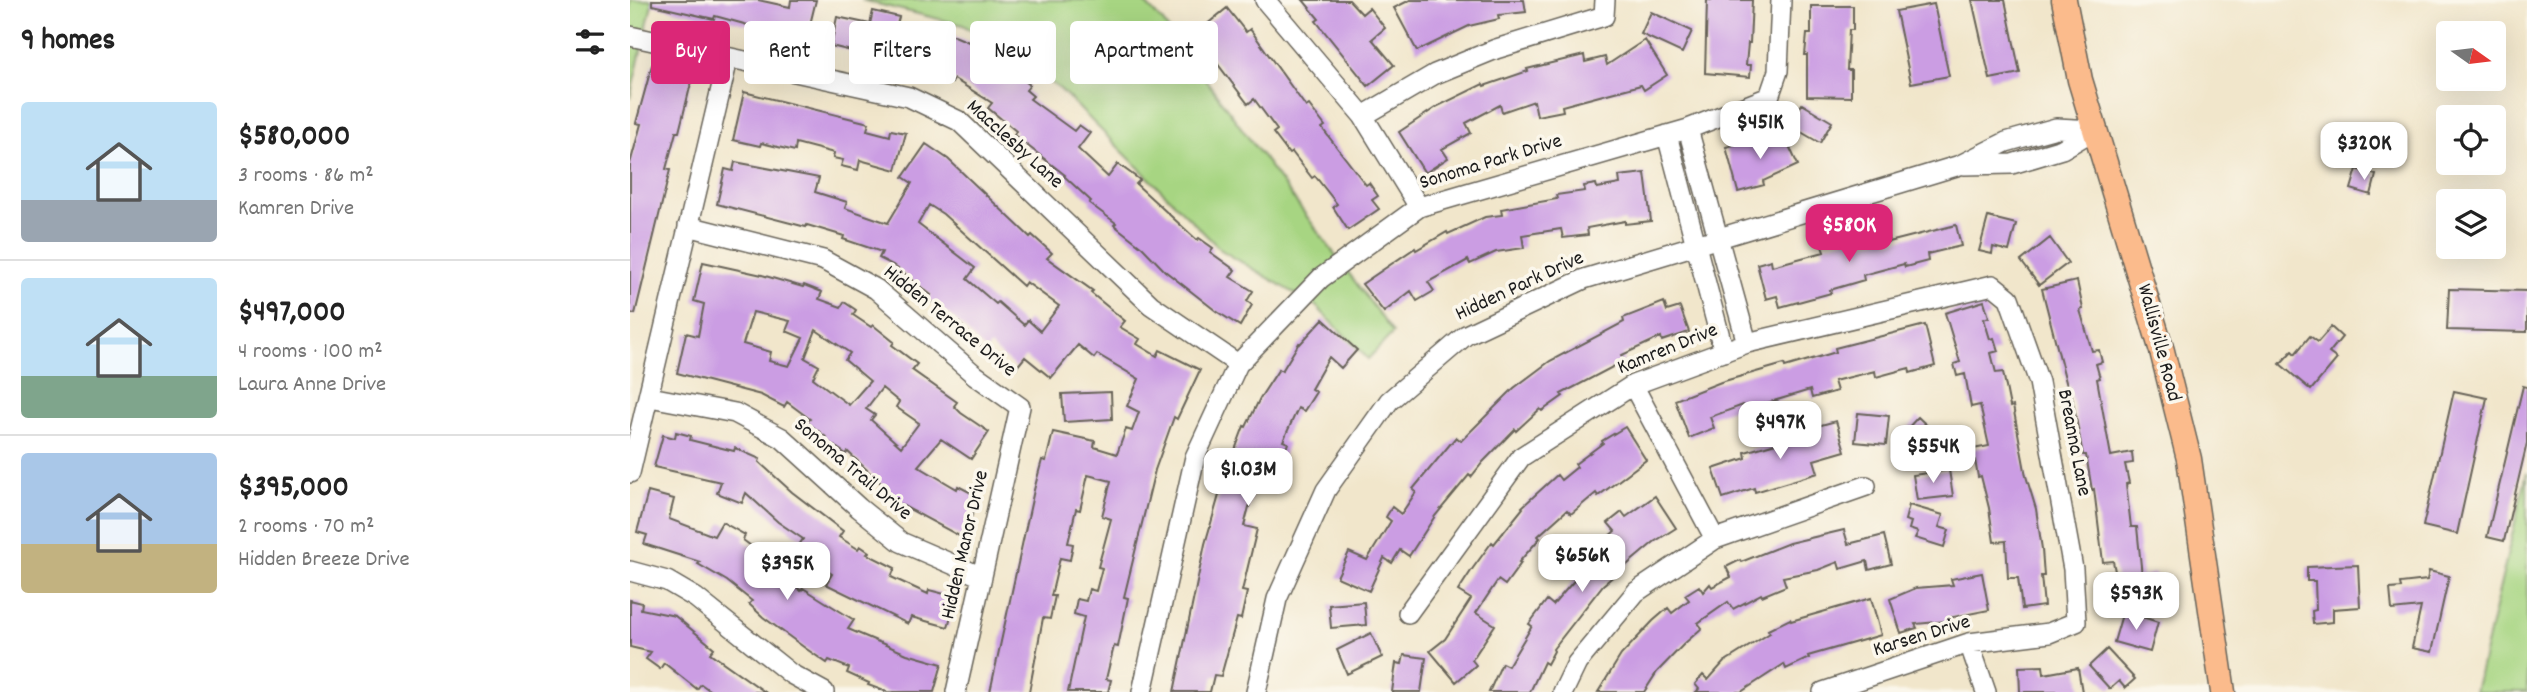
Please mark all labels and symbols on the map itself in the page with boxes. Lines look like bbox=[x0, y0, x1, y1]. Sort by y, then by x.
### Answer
north arrow bbox=[2436, 21, 2506, 91]
street label: Macclesby Lane bbox=[959, 93, 1069, 197]
pin: $451K bbox=[1711, 102, 1809, 161]
pin: $320K bbox=[2315, 122, 2413, 182]
street label: Sonoma Park Drive bbox=[1416, 127, 1566, 199]
pin: $580K bbox=[1800, 204, 1898, 264]
street label: Hidden Park Drive bbox=[1451, 244, 1589, 330]
street label: Hidden Terrace Drive bbox=[876, 259, 1022, 385]
street label: Wallisville Road bbox=[2128, 281, 2188, 405]
street label: Kamren Drive bbox=[1613, 316, 1723, 384]
street label: Breanna Lane bbox=[2048, 387, 2098, 499]
pin: $497K bbox=[1731, 402, 1829, 461]
street label: Sonoma Trail Drive bbox=[786, 411, 918, 529]
pin: $554K bbox=[1884, 426, 1982, 485]
pin: $1.03M bbox=[1191, 448, 1305, 508]
street label: Hidden Manor Drive bbox=[934, 467, 998, 623]
pin: $656K bbox=[1533, 534, 1631, 594]
pin: $395K bbox=[738, 542, 836, 602]
pin: $593K bbox=[2087, 572, 2185, 632]
street label: Karsen Drive bbox=[1870, 608, 1974, 666]

